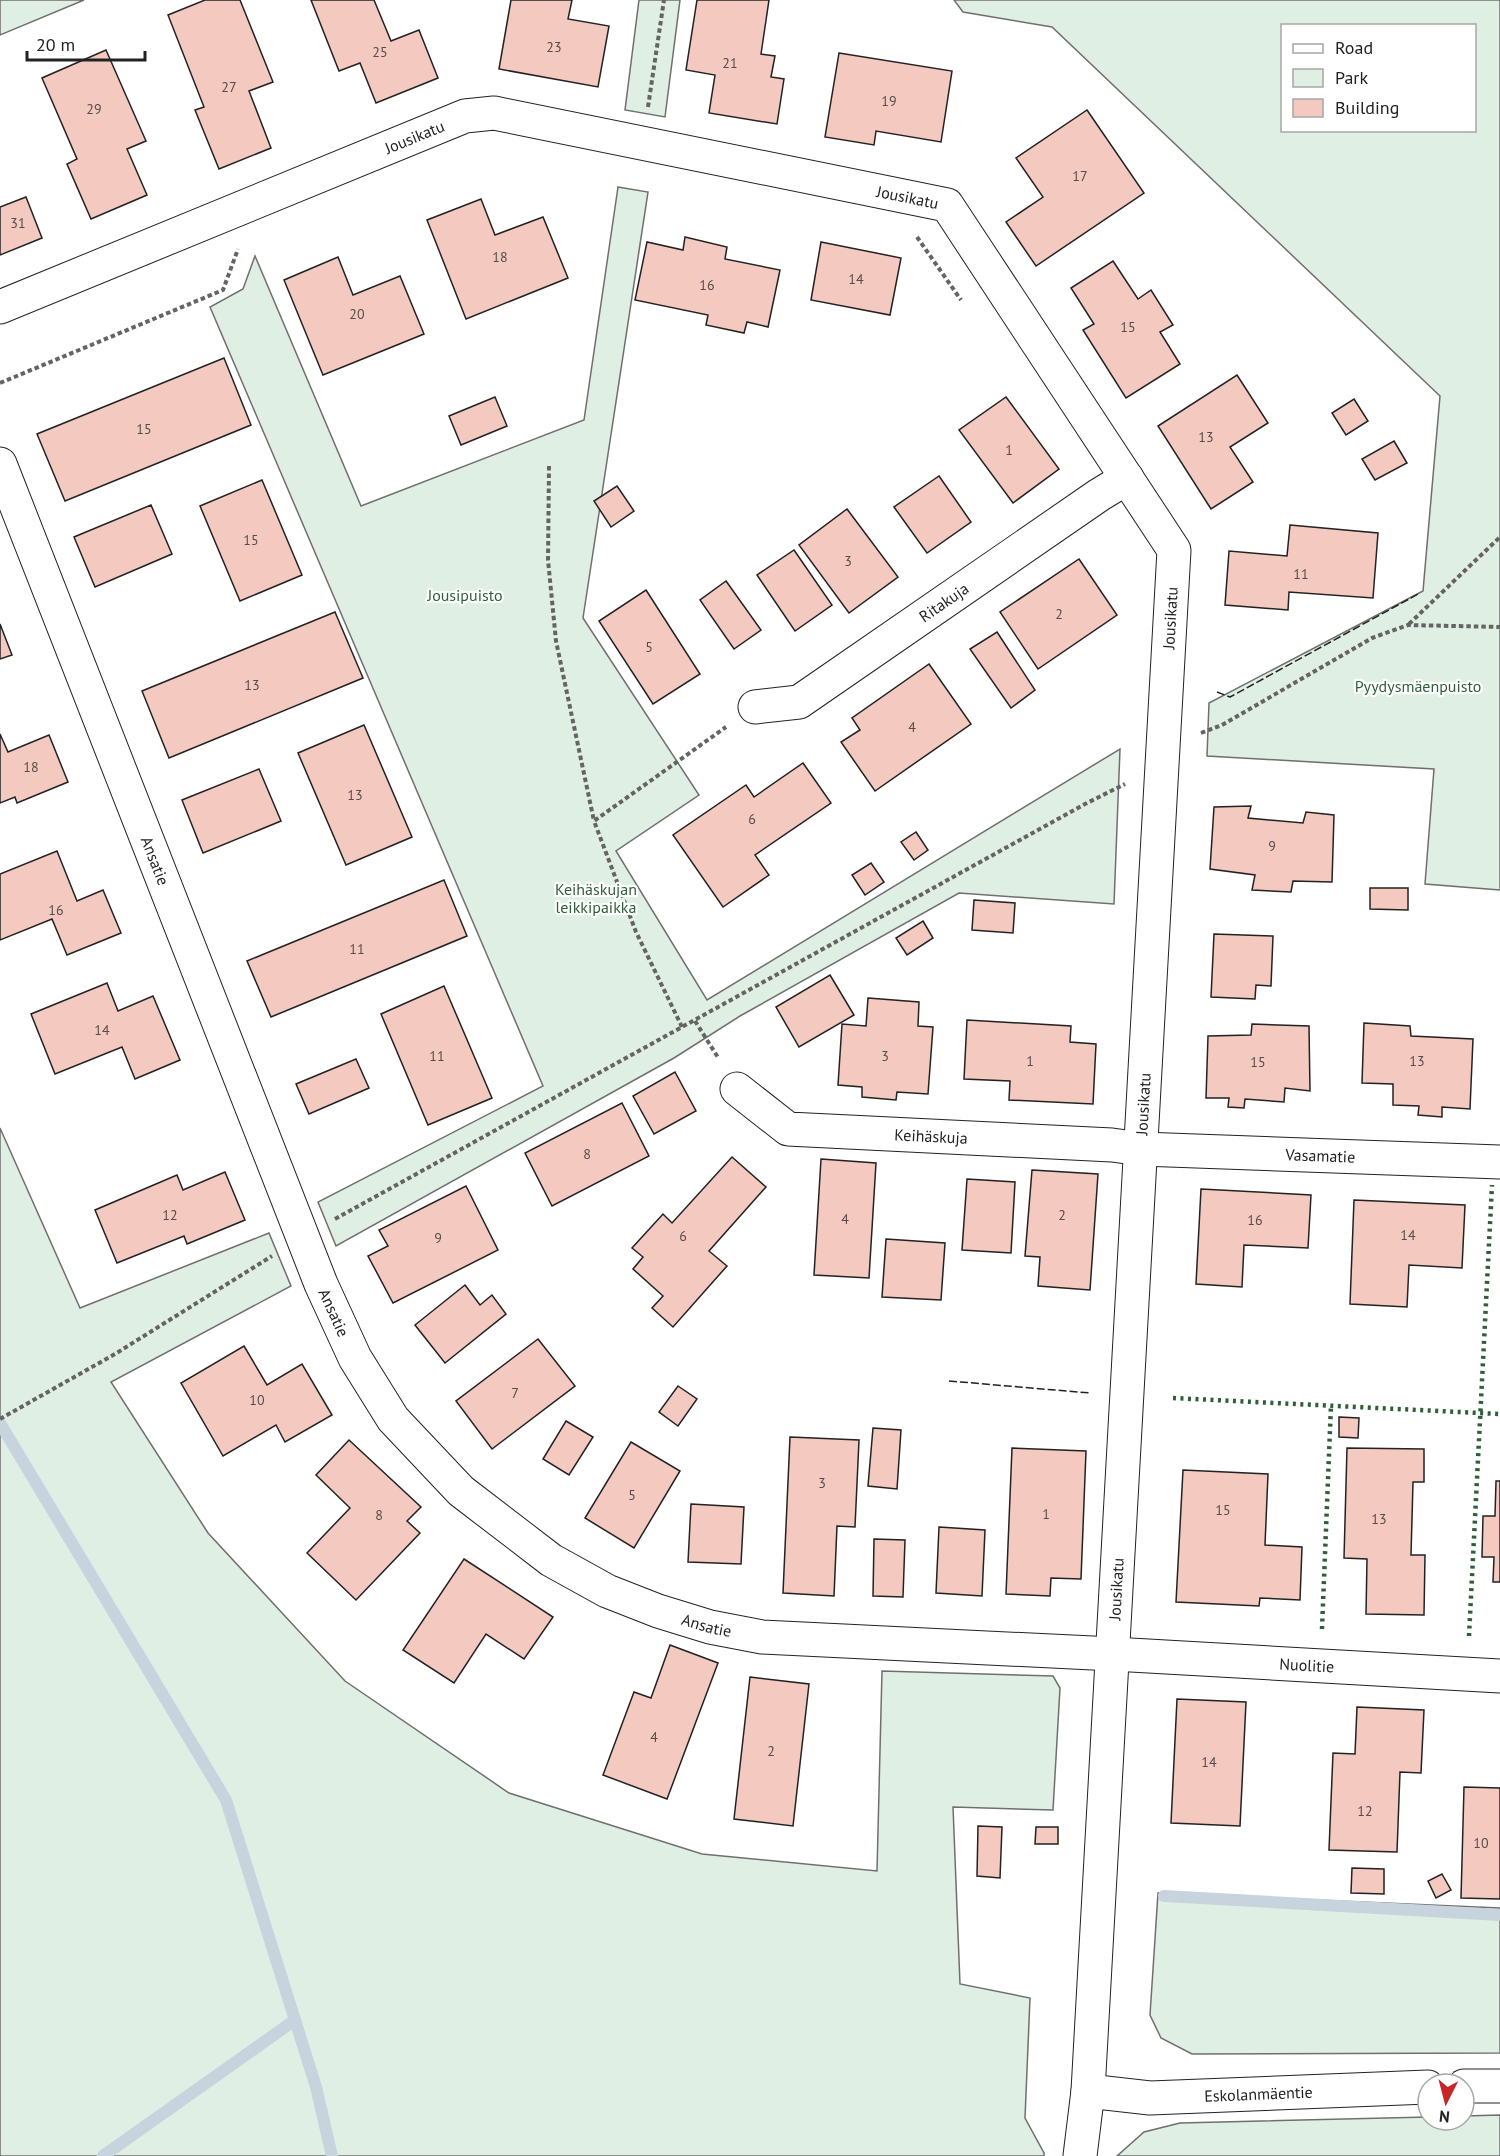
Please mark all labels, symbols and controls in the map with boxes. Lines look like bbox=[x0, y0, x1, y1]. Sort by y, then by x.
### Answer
scale bar bbox=[27, 24, 146, 62]
legend bbox=[1281, 24, 1476, 132]
text: 20 m bbox=[36, 33, 75, 56]
text: Road bbox=[1335, 36, 1373, 59]
house number: 23 bbox=[546, 38, 562, 56]
house number: 25 bbox=[372, 43, 388, 61]
house number: 21 bbox=[722, 54, 738, 72]
text: Park bbox=[1335, 66, 1368, 89]
house number: 27 bbox=[221, 78, 237, 96]
house number: 19 bbox=[881, 92, 897, 110]
text: Building bbox=[1335, 96, 1399, 119]
house number: 29 bbox=[86, 100, 102, 118]
street label: Jousikatu bbox=[381, 116, 447, 158]
house number: 17 bbox=[1072, 167, 1088, 185]
street label: Jousikatu bbox=[874, 181, 940, 213]
house number: 31 bbox=[10, 214, 26, 232]
house number: 18 bbox=[492, 248, 508, 266]
house number: 14 bbox=[848, 270, 864, 288]
house number: 16 bbox=[699, 276, 715, 294]
house number: 20 bbox=[349, 305, 365, 323]
house number: 15 bbox=[1120, 318, 1136, 336]
house number: 15 bbox=[136, 420, 152, 438]
house number: 13 bbox=[1198, 428, 1214, 446]
house number: 1 bbox=[1005, 441, 1013, 459]
house number: 15 bbox=[243, 531, 259, 549]
house number: 3 bbox=[844, 552, 852, 570]
house number: 11 bbox=[1293, 565, 1309, 583]
street label: Ritakuja bbox=[915, 578, 972, 626]
park label: Jousipuisto bbox=[426, 585, 503, 605]
street label: Jousikatu bbox=[1158, 586, 1182, 651]
house number: 2 bbox=[1055, 605, 1063, 623]
house number: 5 bbox=[645, 638, 653, 656]
house number: 13 bbox=[244, 676, 260, 694]
park label: Pyydysmäenpuisto bbox=[1355, 676, 1481, 696]
house number: 4 bbox=[908, 718, 916, 736]
house number: 18 bbox=[23, 758, 39, 776]
house number: 13 bbox=[347, 786, 363, 804]
house number: 6 bbox=[748, 810, 756, 828]
street label: Ansatie bbox=[137, 833, 174, 888]
house number: 9 bbox=[1268, 837, 1276, 855]
park label: Keihäskujan leikkipaikka bbox=[555, 879, 637, 917]
house number: 16 bbox=[48, 901, 64, 919]
house number: 11 bbox=[349, 940, 365, 958]
house number: 14 bbox=[94, 1021, 110, 1039]
house number: 11 bbox=[429, 1047, 445, 1065]
house number: 3 bbox=[881, 1047, 889, 1065]
house number: 1 bbox=[1026, 1052, 1034, 1070]
house number: 13 bbox=[1409, 1052, 1425, 1070]
house number: 15 bbox=[1250, 1053, 1266, 1071]
street label: Jousikatu bbox=[1131, 1072, 1155, 1137]
street label: Keihäskuja bbox=[894, 1124, 968, 1148]
street label: Vasamatie bbox=[1284, 1144, 1356, 1167]
house number: 8 bbox=[583, 1145, 591, 1163]
house number: 12 bbox=[162, 1206, 178, 1224]
house number: 2 bbox=[1058, 1206, 1066, 1224]
house number: 4 bbox=[841, 1210, 849, 1228]
house number: 16 bbox=[1247, 1211, 1263, 1229]
house number: 14 bbox=[1400, 1226, 1416, 1244]
house number: 6 bbox=[679, 1227, 687, 1245]
house number: 9 bbox=[434, 1229, 442, 1247]
street label: Ansatie bbox=[314, 1285, 354, 1340]
house number: 7 bbox=[511, 1384, 519, 1402]
house number: 10 bbox=[249, 1391, 265, 1409]
house number: 3 bbox=[818, 1474, 826, 1492]
house number: 5 bbox=[628, 1486, 636, 1504]
house number: 15 bbox=[1215, 1501, 1231, 1519]
house number: 1 bbox=[1042, 1505, 1050, 1523]
house number: 8 bbox=[375, 1506, 383, 1524]
house number: 13 bbox=[1371, 1510, 1387, 1528]
street label: Jousikatu bbox=[1104, 1557, 1128, 1622]
street label: Ansatie bbox=[679, 1609, 733, 1641]
street label: Nuolitie bbox=[1279, 1653, 1335, 1677]
house number: 4 bbox=[650, 1728, 658, 1746]
house number: 2 bbox=[767, 1742, 775, 1760]
house number: 14 bbox=[1201, 1753, 1217, 1771]
house number: 12 bbox=[1357, 1802, 1373, 1820]
house number: 10 bbox=[1473, 1834, 1489, 1852]
north arrow bbox=[1416, 2072, 1476, 2132]
street label: Eskolanmäentie bbox=[1204, 2082, 1313, 2106]
text: N bbox=[1438, 2106, 1451, 2127]

